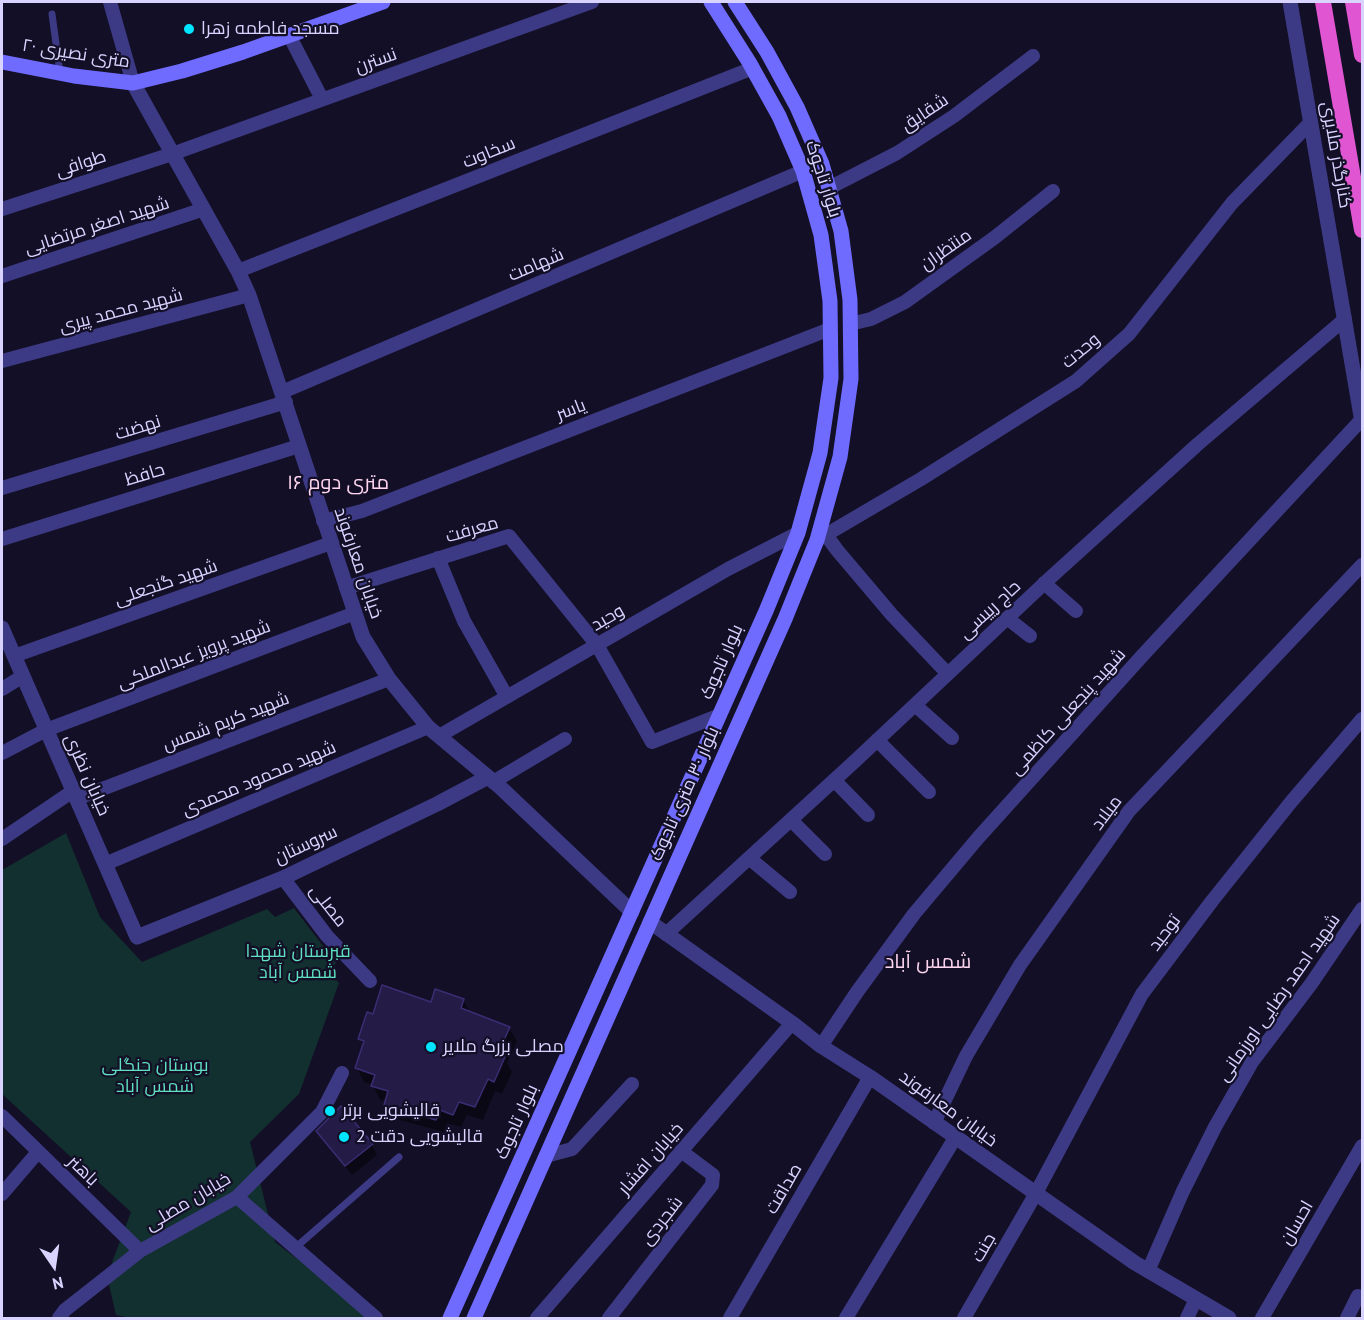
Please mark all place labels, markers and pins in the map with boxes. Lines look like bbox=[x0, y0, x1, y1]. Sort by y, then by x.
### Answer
place label: مسجد فاطمه زهرا bbox=[201, 18, 340, 40]
marker: مسجد فاطمه زهرا bbox=[182, 22, 196, 36]
place label: مصلی بزرگ ملایر bbox=[443, 1036, 564, 1058]
marker: مصلی بزرگ ملایر bbox=[424, 1040, 438, 1054]
place label: قالیشویی برتر bbox=[342, 1100, 440, 1122]
marker: قالیشویی برتر bbox=[323, 1104, 337, 1118]
place label: قالیشویی دقت 2 bbox=[356, 1126, 483, 1148]
marker: قالیشویی دقت 2 bbox=[337, 1130, 351, 1144]

